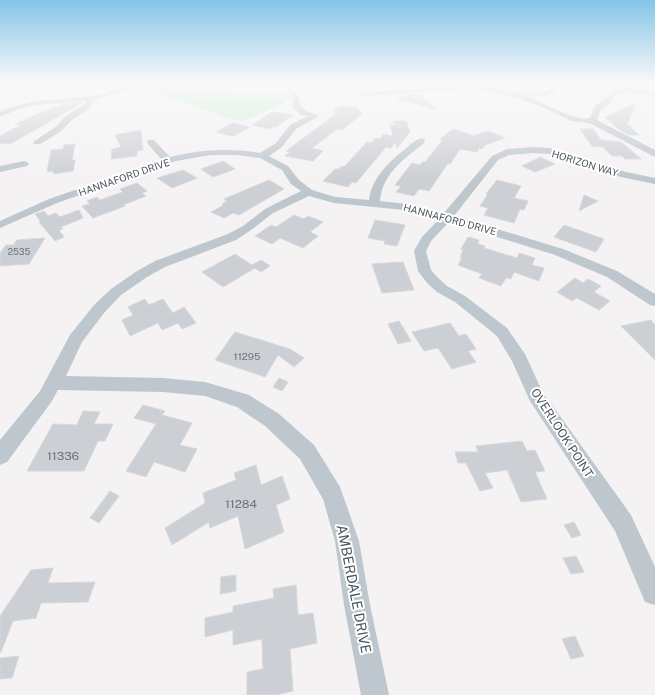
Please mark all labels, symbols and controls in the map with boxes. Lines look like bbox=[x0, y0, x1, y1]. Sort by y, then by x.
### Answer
street label: HORIZON WAY bbox=[550, 147, 620, 179]
street label: HANNAFORD DRIVE bbox=[77, 156, 171, 198]
street label: HANNAFORD DRIVE bbox=[402, 201, 498, 237]
house number: 2535 bbox=[8, 246, 31, 257]
house number: 11295 bbox=[234, 350, 260, 362]
street label: OVERLOOK POINT bbox=[528, 386, 596, 480]
house number: 11336 bbox=[47, 449, 79, 463]
house number: 11284 bbox=[225, 497, 258, 511]
street label: AMBERDALE DRIVE bbox=[334, 523, 374, 655]

